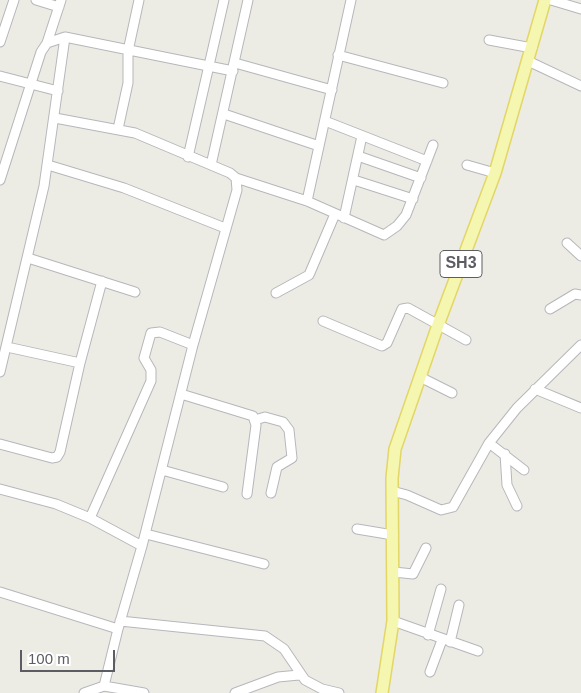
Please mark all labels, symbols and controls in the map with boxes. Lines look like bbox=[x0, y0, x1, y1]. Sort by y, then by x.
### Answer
road number: SH3 bbox=[440, 250, 482, 278]
scale bar bbox=[22, 640, 118, 672]
text: 100 m bbox=[28, 650, 70, 667]

